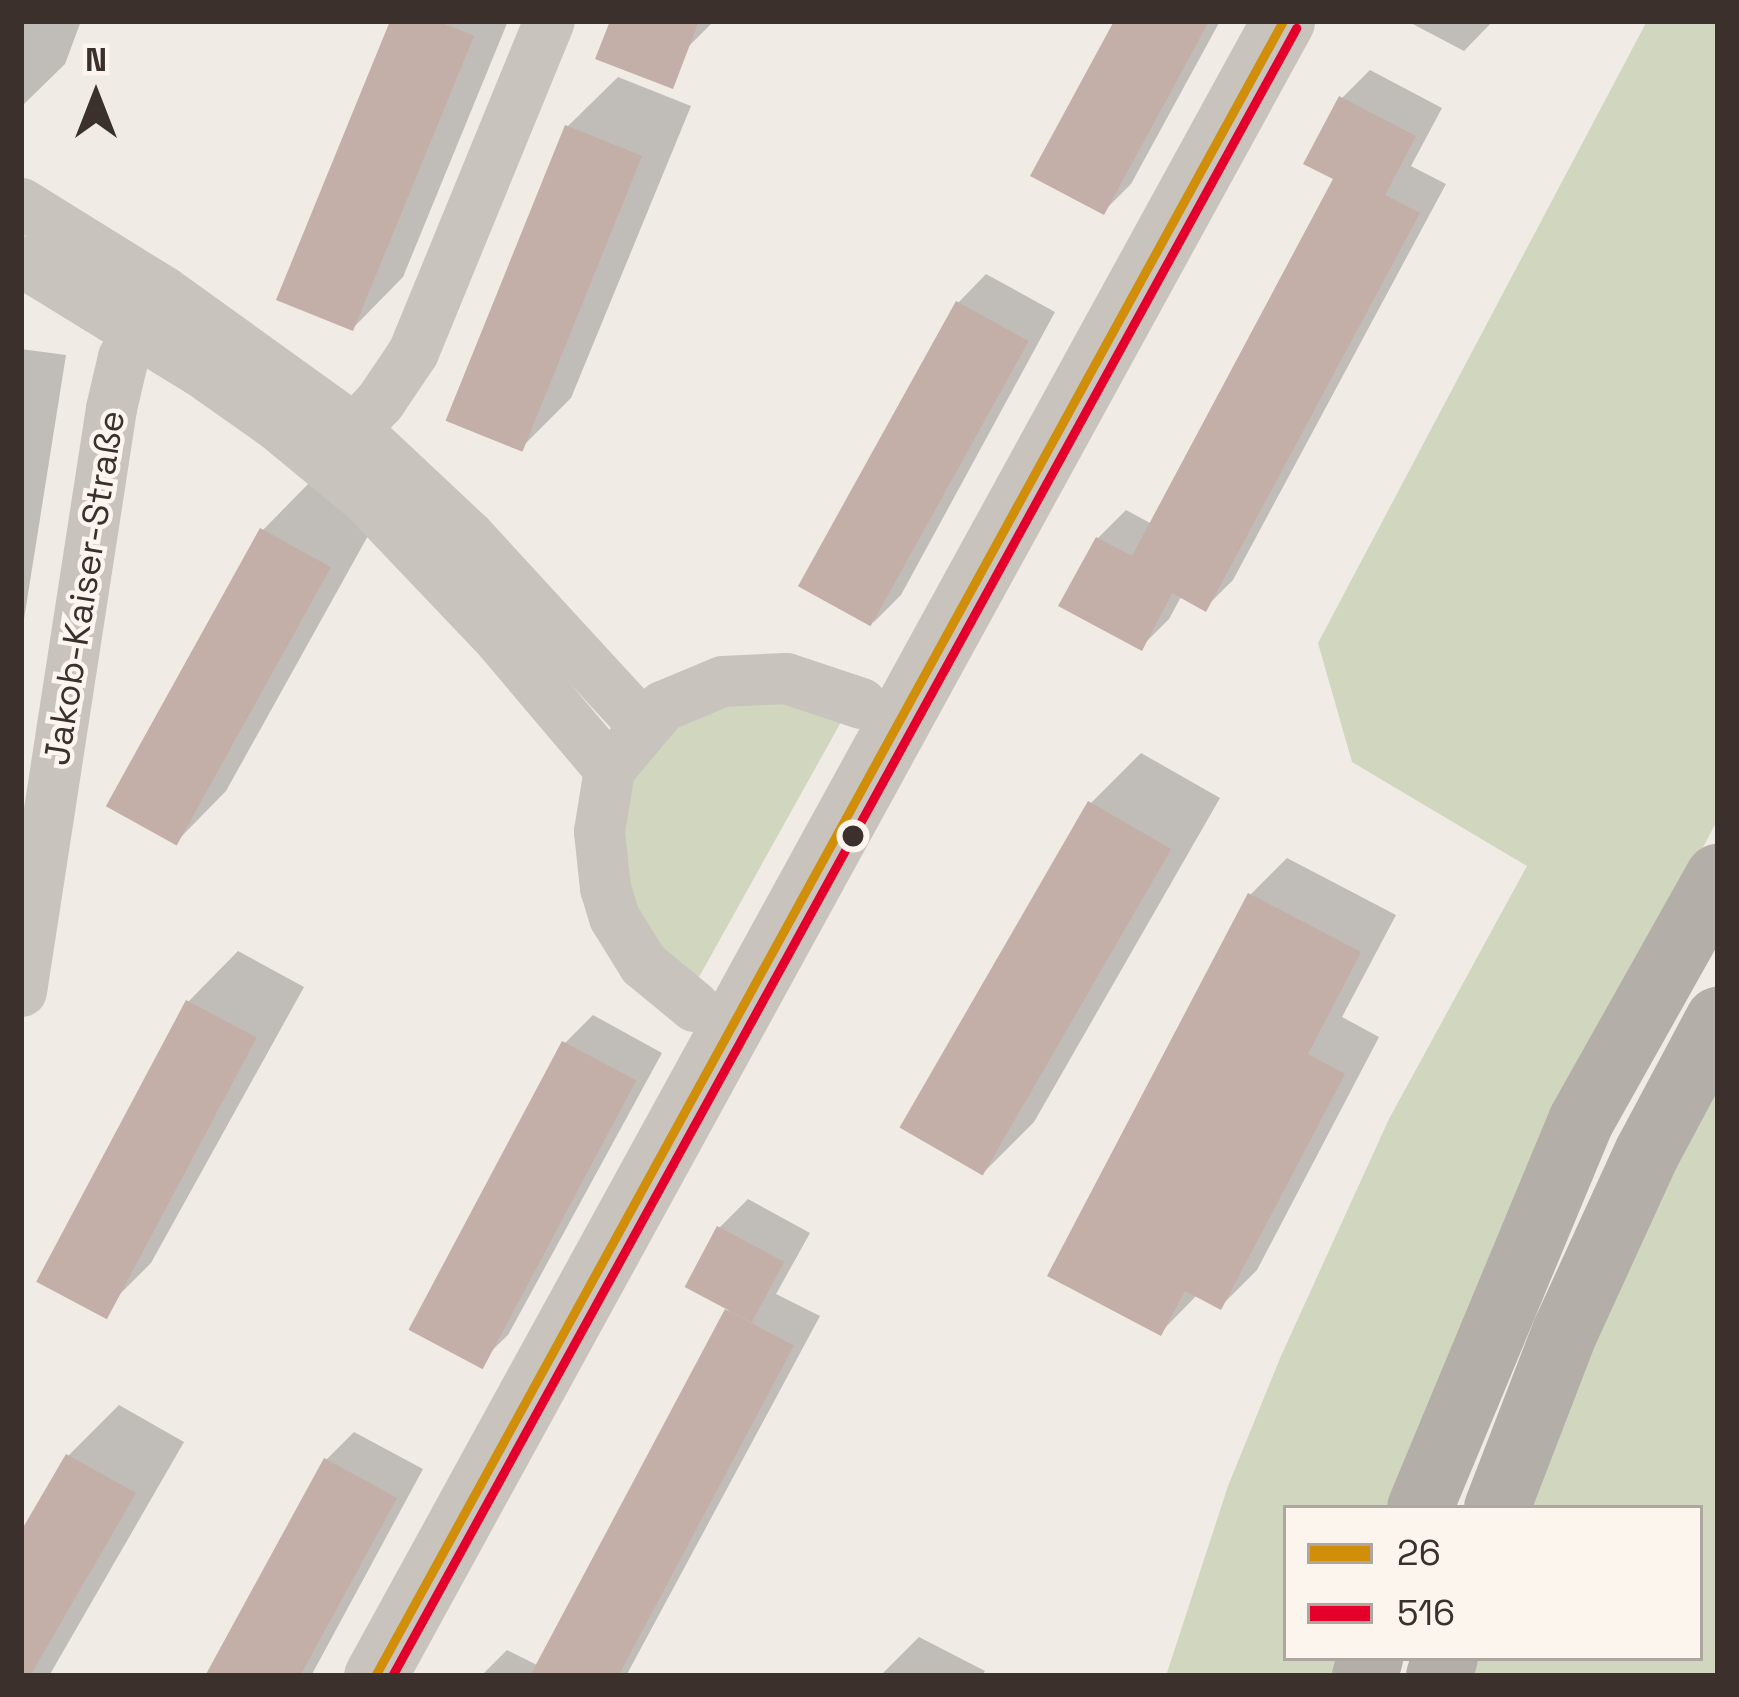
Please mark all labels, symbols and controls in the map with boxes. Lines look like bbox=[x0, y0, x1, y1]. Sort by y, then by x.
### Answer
north arrow bbox=[36, 36, 156, 156]
text: N bbox=[85, 39, 107, 81]
street label: Jakob-Kaiser-Straße bbox=[36, 408, 134, 768]
unlabelled marker bbox=[842, 825, 864, 847]
legend bbox=[1283, 1505, 1703, 1661]
text: 26 bbox=[1397, 1530, 1441, 1576]
text: 516 bbox=[1397, 1590, 1455, 1636]

